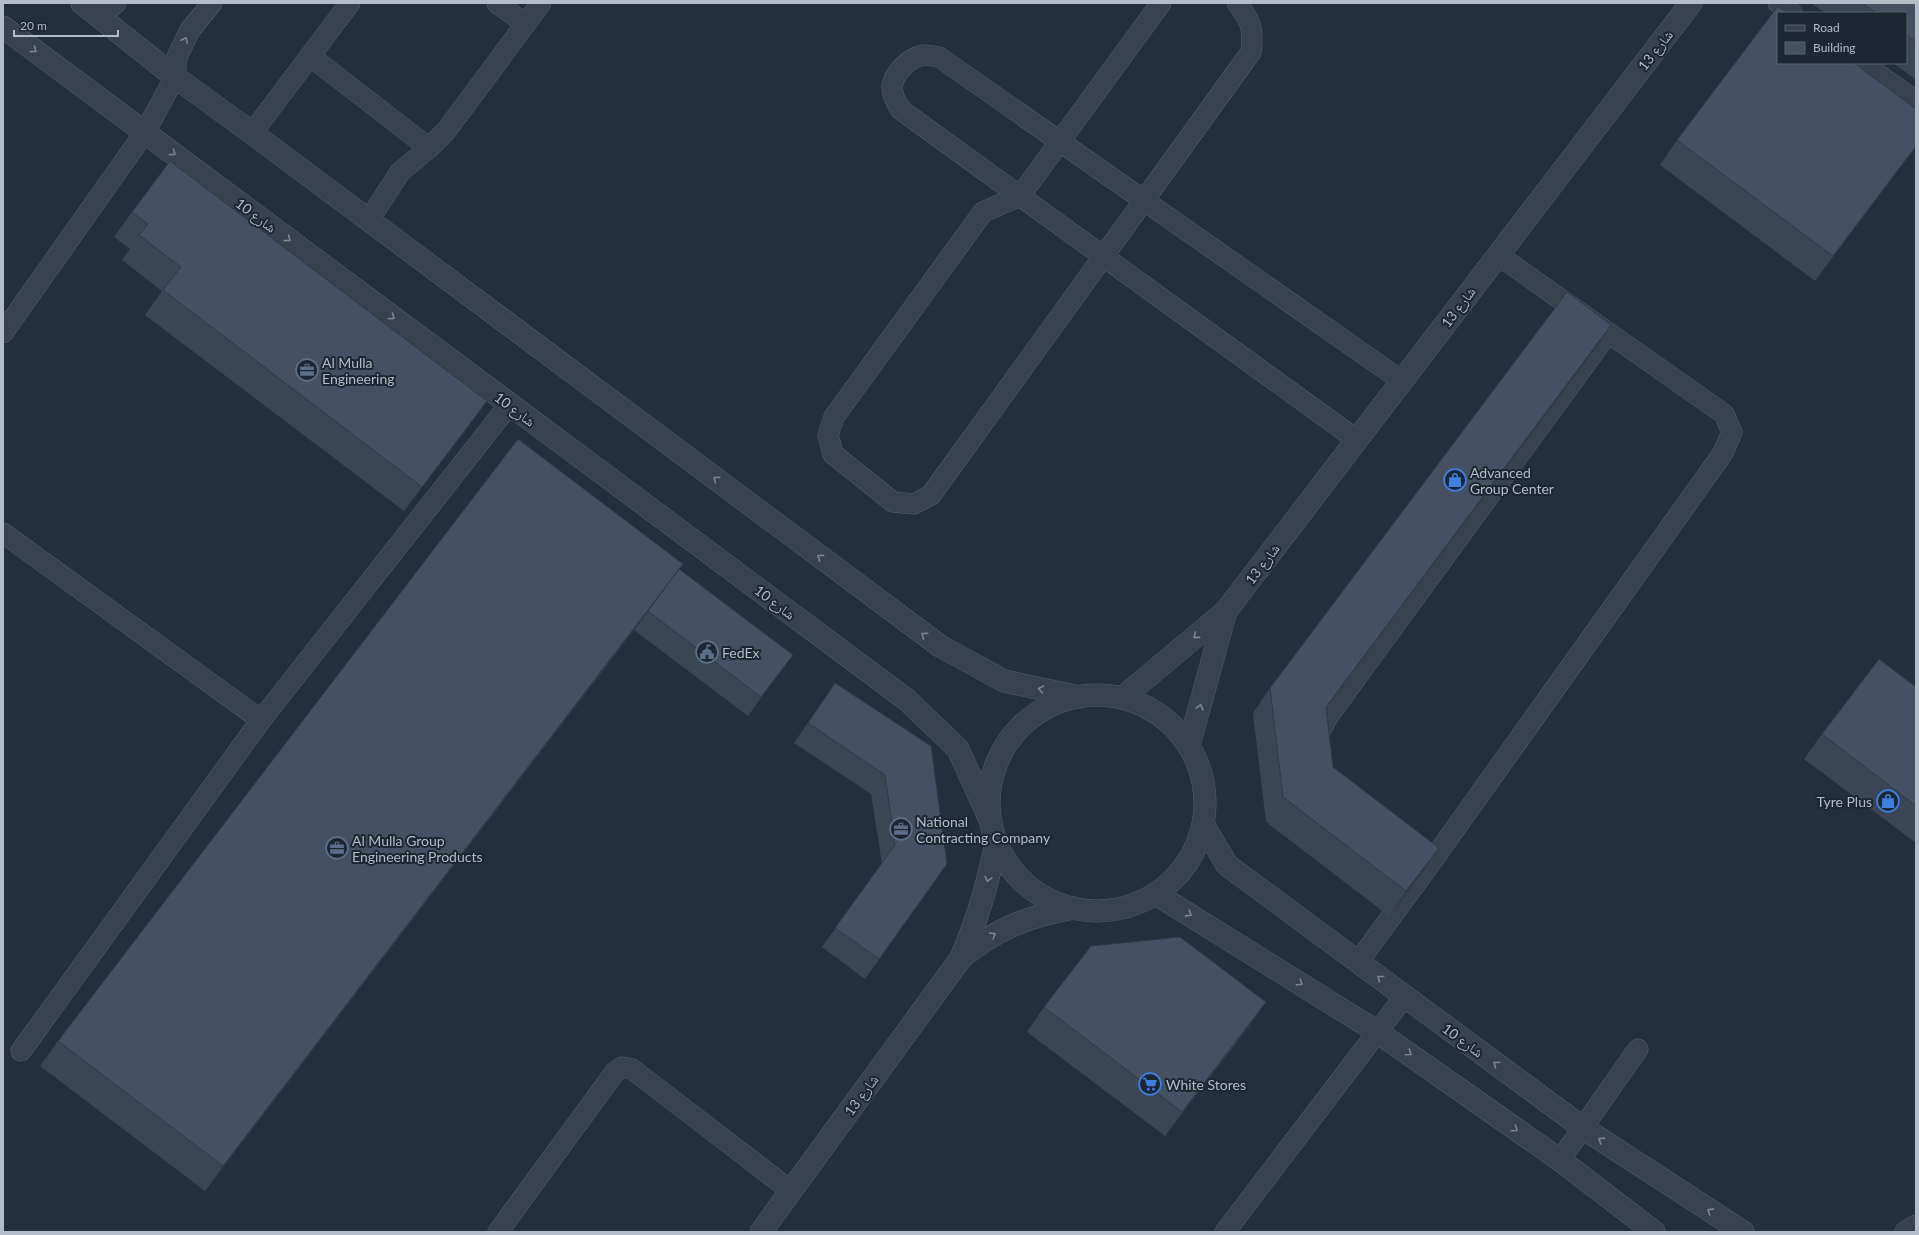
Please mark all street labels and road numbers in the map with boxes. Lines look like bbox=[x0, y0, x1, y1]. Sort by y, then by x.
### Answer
street label: شارع 13 bbox=[1634, 26, 1678, 75]
street label: شارع 10 bbox=[231, 194, 280, 237]
street label: شارع 13 bbox=[1437, 283, 1480, 332]
street label: شارع 10 bbox=[490, 388, 539, 431]
street label: شارع 13 bbox=[1241, 540, 1284, 589]
street label: شارع 10 bbox=[750, 581, 799, 624]
street label: شارع 10 bbox=[1438, 1019, 1487, 1062]
street label: شارع 13 bbox=[840, 1071, 883, 1120]

